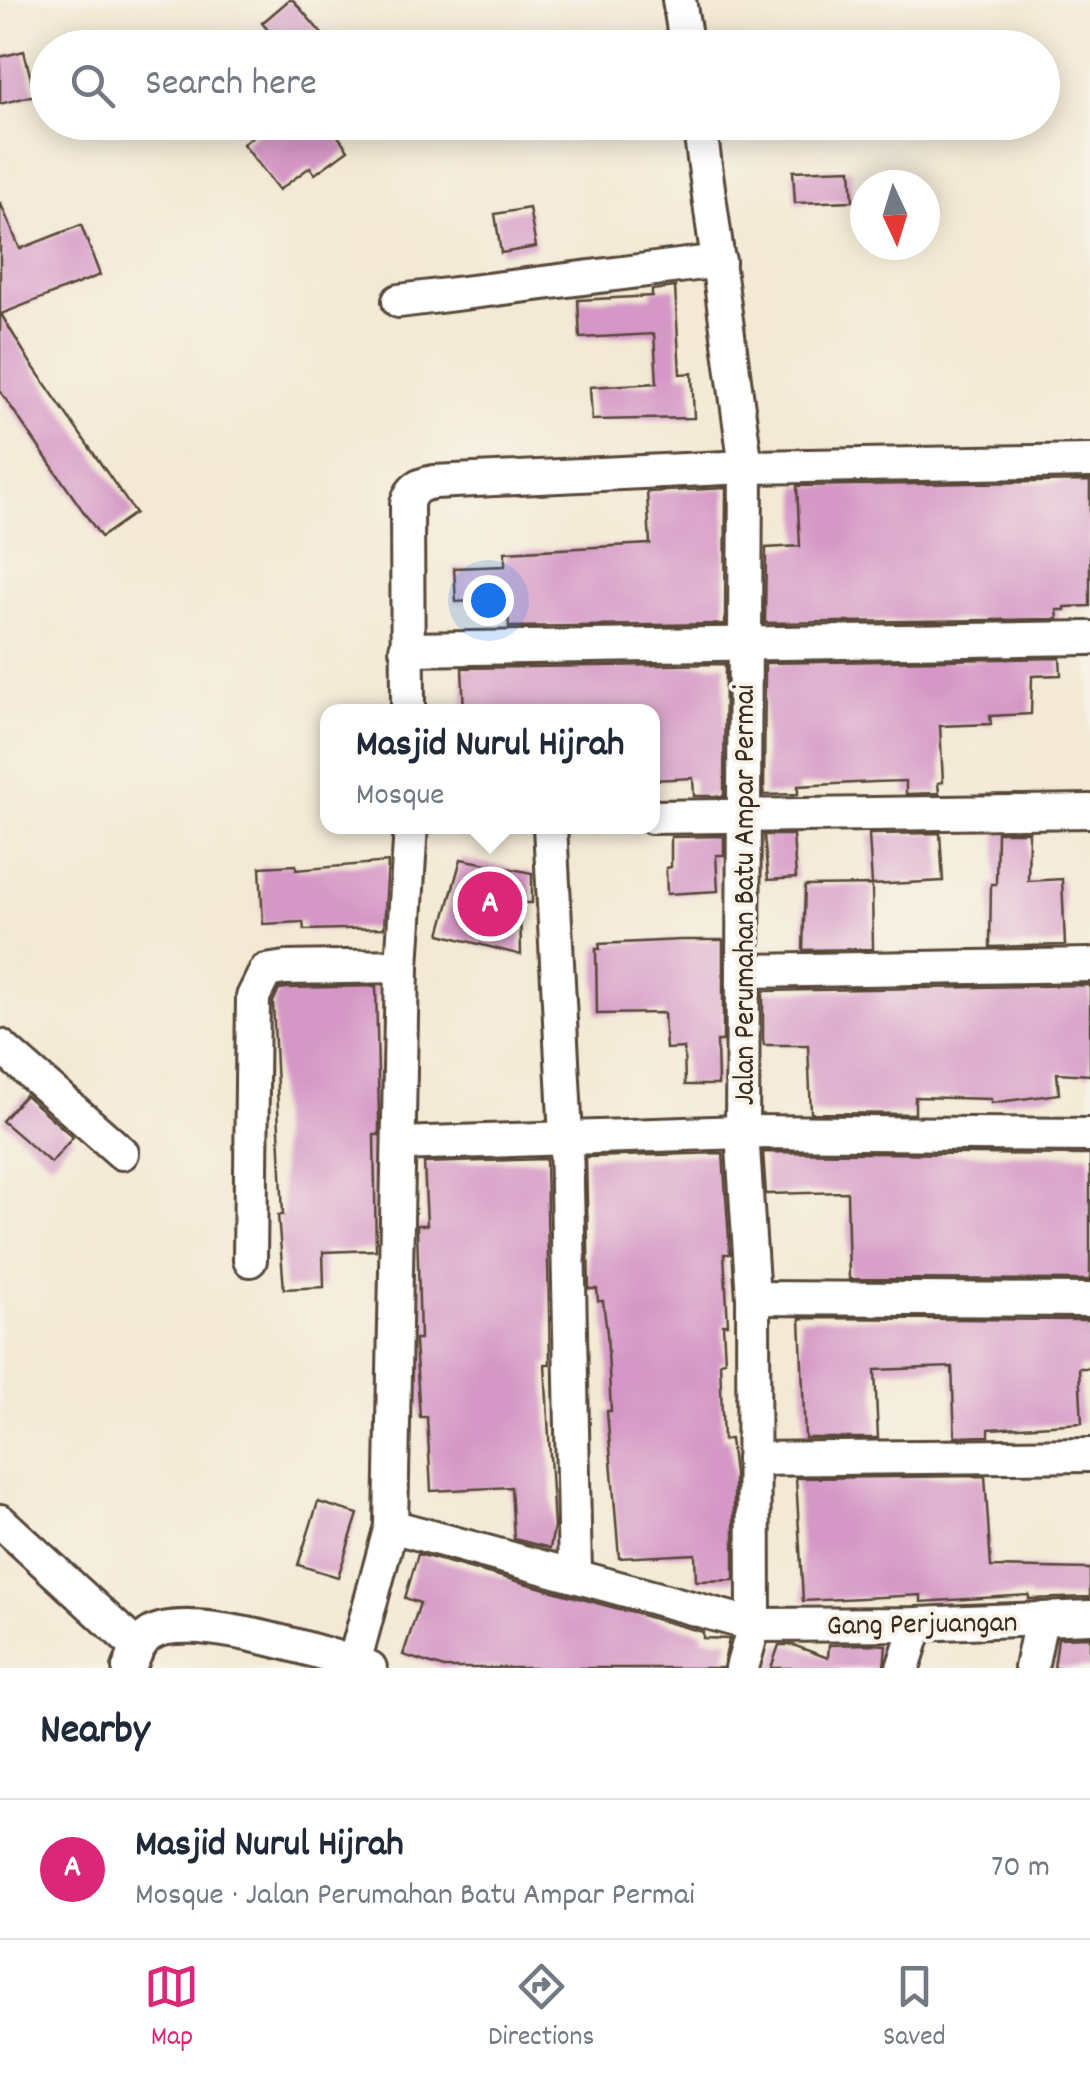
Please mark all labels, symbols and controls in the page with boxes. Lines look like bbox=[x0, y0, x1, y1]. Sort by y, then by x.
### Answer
search box bbox=[30, 30, 1060, 140]
icon: search bbox=[65, 58, 120, 113]
text: Search here bbox=[145, 58, 317, 113]
north arrow bbox=[850, 170, 940, 260]
your location bbox=[463, 575, 514, 626]
street label: Jalan Perumahan Batu Ampar Permai bbox=[726, 684, 769, 1106]
popup bbox=[320, 704, 660, 834]
text: Masjid Nurul Hijrah bbox=[356, 719, 624, 774]
text: Mosque bbox=[356, 774, 444, 820]
pin: A bbox=[458, 866, 522, 942]
street label: Gang Perjuangan bbox=[826, 1603, 1018, 1650]
text: Nearby bbox=[40, 1703, 150, 1763]
text: Masjid Nurul Hijrah bbox=[135, 1819, 404, 1874]
text: A bbox=[64, 1846, 81, 1892]
text: 70 m bbox=[991, 1846, 1050, 1892]
text: Mosque · Jalan Perumahan Batu Ampar Permai bbox=[135, 1874, 695, 1920]
tab: Map bbox=[144, 1959, 199, 2059]
tab: Directions bbox=[488, 1959, 594, 2059]
tab: Saved bbox=[883, 1959, 946, 2059]

